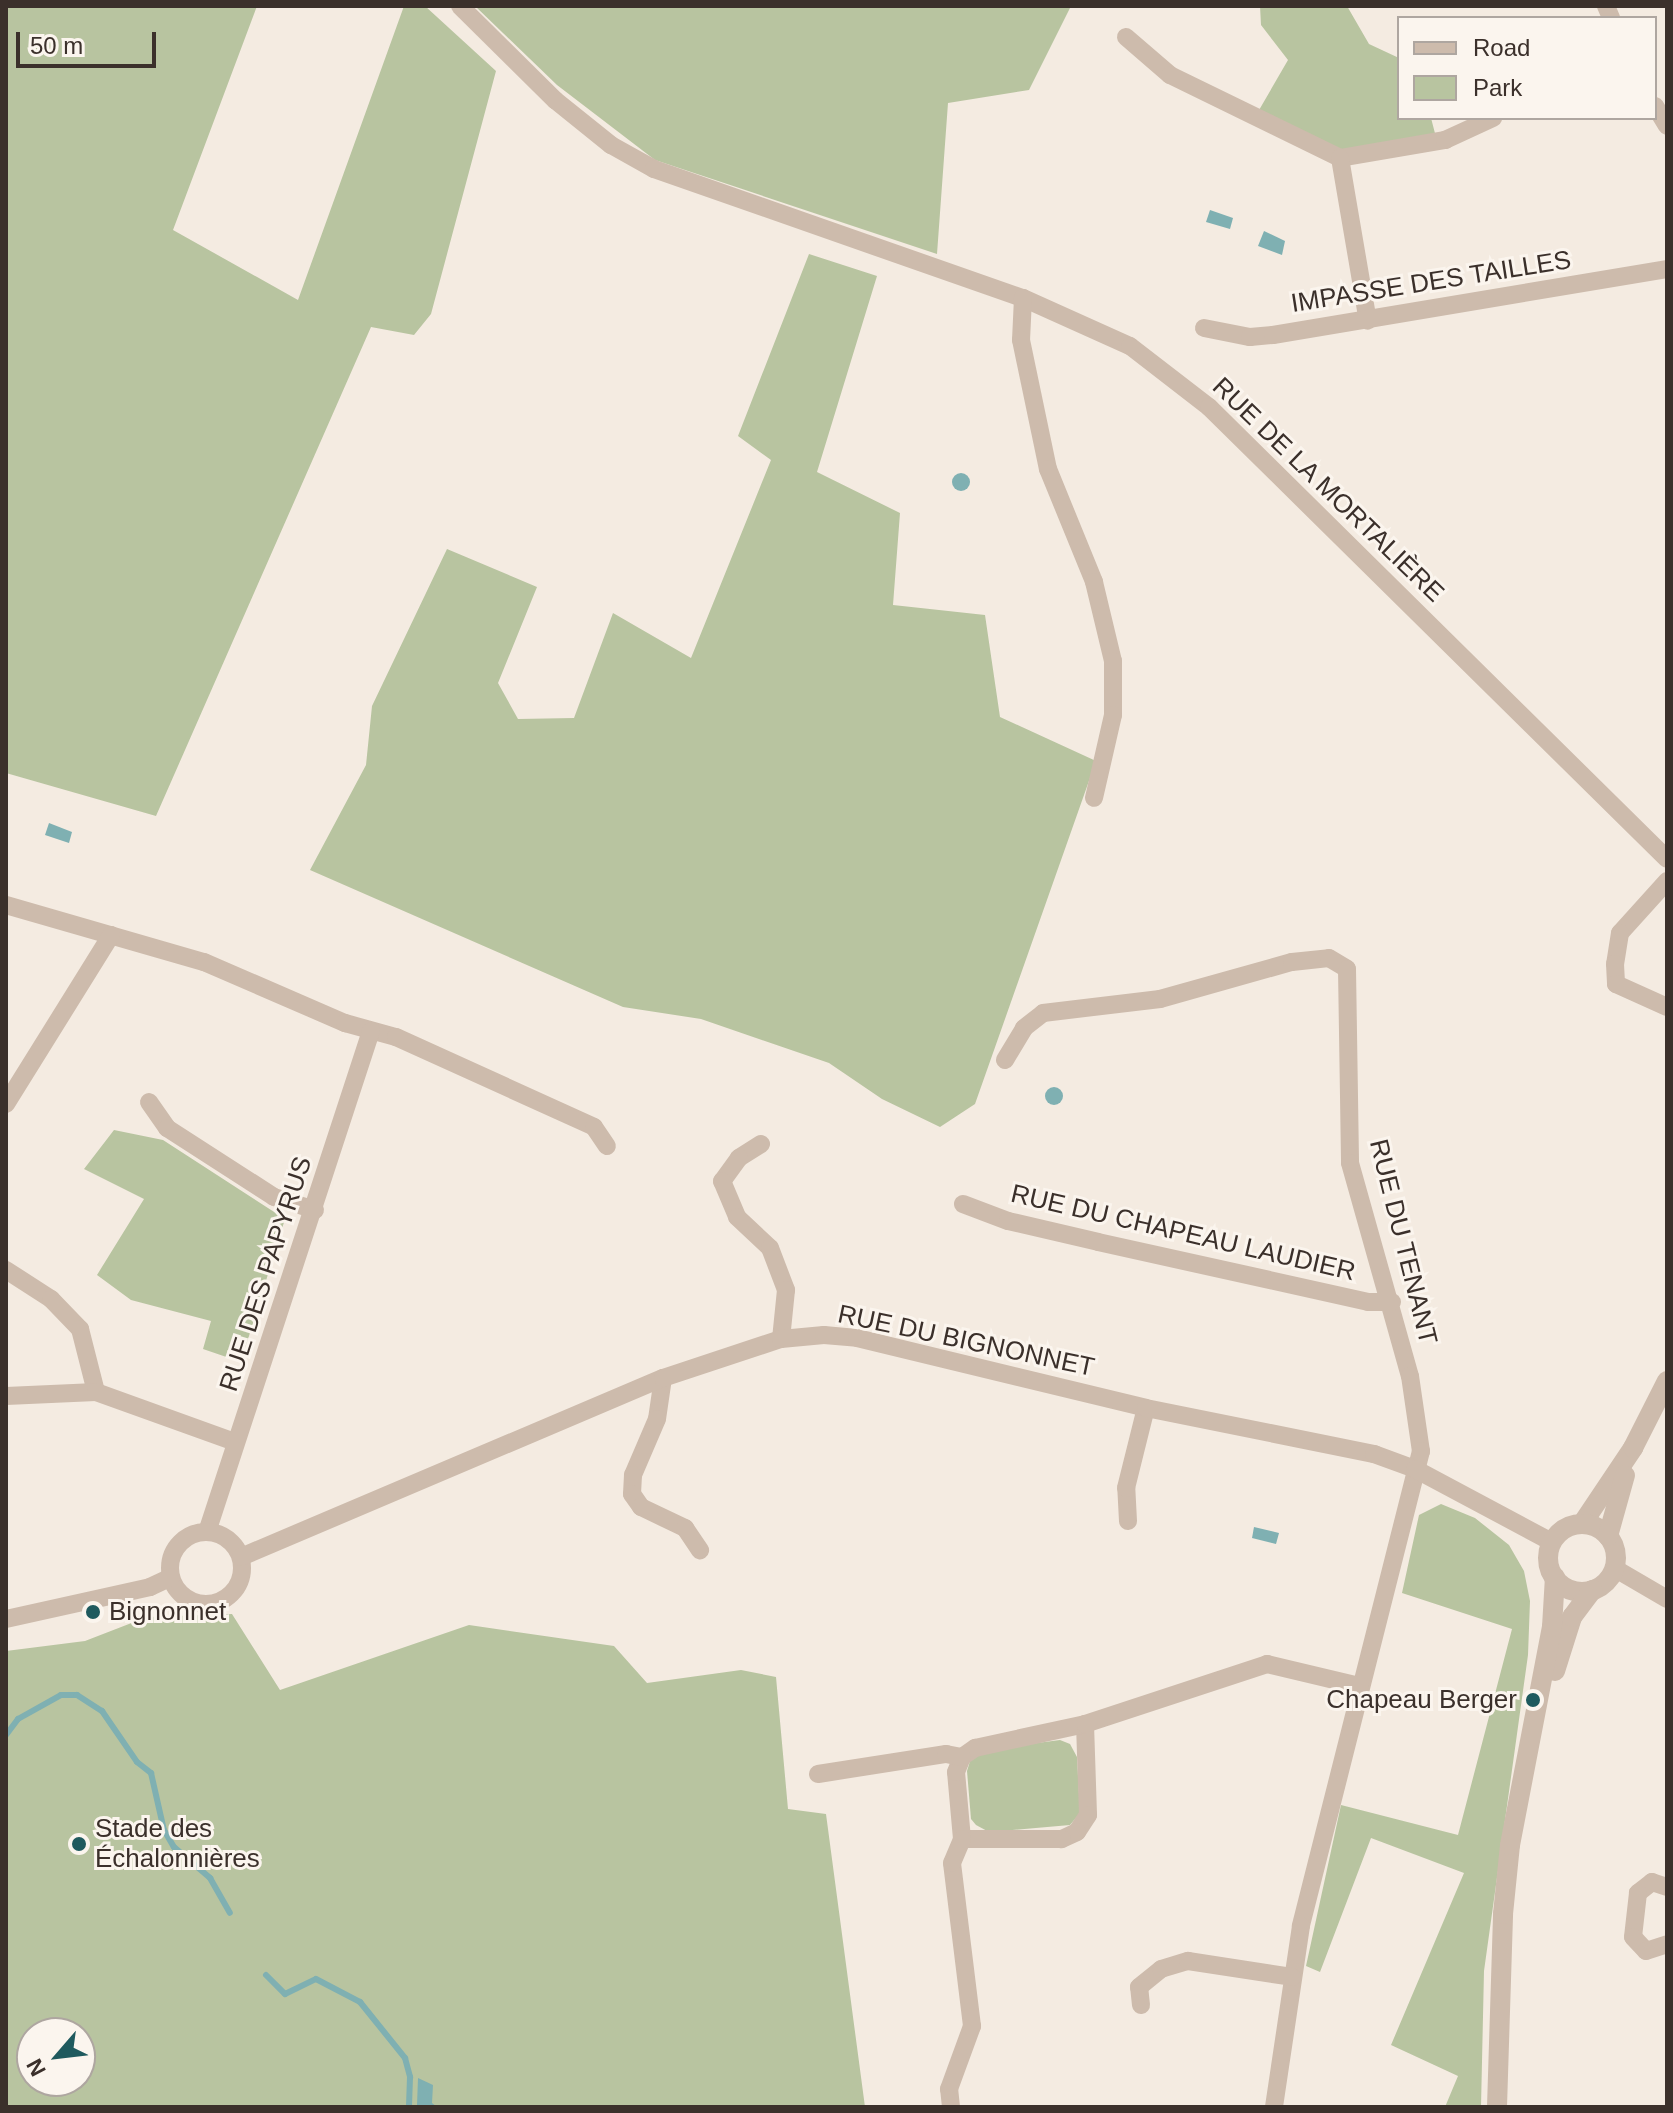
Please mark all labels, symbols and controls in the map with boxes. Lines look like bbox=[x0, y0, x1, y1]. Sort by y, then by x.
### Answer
scale bar bbox=[20, 16, 160, 66]
legend bbox=[1397, 16, 1657, 120]
text: 50 m bbox=[30, 32, 83, 59]
text: Road bbox=[1473, 34, 1530, 61]
text: Park bbox=[1473, 74, 1522, 101]
street label: IMPASSE DES TAILLES bbox=[1288, 244, 1574, 320]
street label: RUE DE LA MORTALIÈRE bbox=[1205, 371, 1451, 609]
street label: RUE DU TENANT bbox=[1362, 1136, 1444, 1348]
street label: RUE DES PAPYRUS bbox=[213, 1153, 319, 1395]
street label: RUE DU CHAPEAU LAUDIER bbox=[1008, 1178, 1358, 1288]
street label: RUE DU BIGNONNET bbox=[835, 1299, 1097, 1383]
place label: Bignonnet bbox=[109, 1596, 226, 1628]
marker: Bignonnet bbox=[84, 1603, 102, 1621]
place label: Chapeau Berger bbox=[1326, 1684, 1517, 1716]
marker: Chapeau Berger bbox=[1524, 1691, 1542, 1709]
place label: Stade des Échalonnières bbox=[95, 1813, 260, 1874]
marker: Stade des Échalonnières bbox=[70, 1835, 88, 1853]
north arrow bbox=[16, 2017, 96, 2097]
text: N bbox=[21, 2055, 51, 2080]

